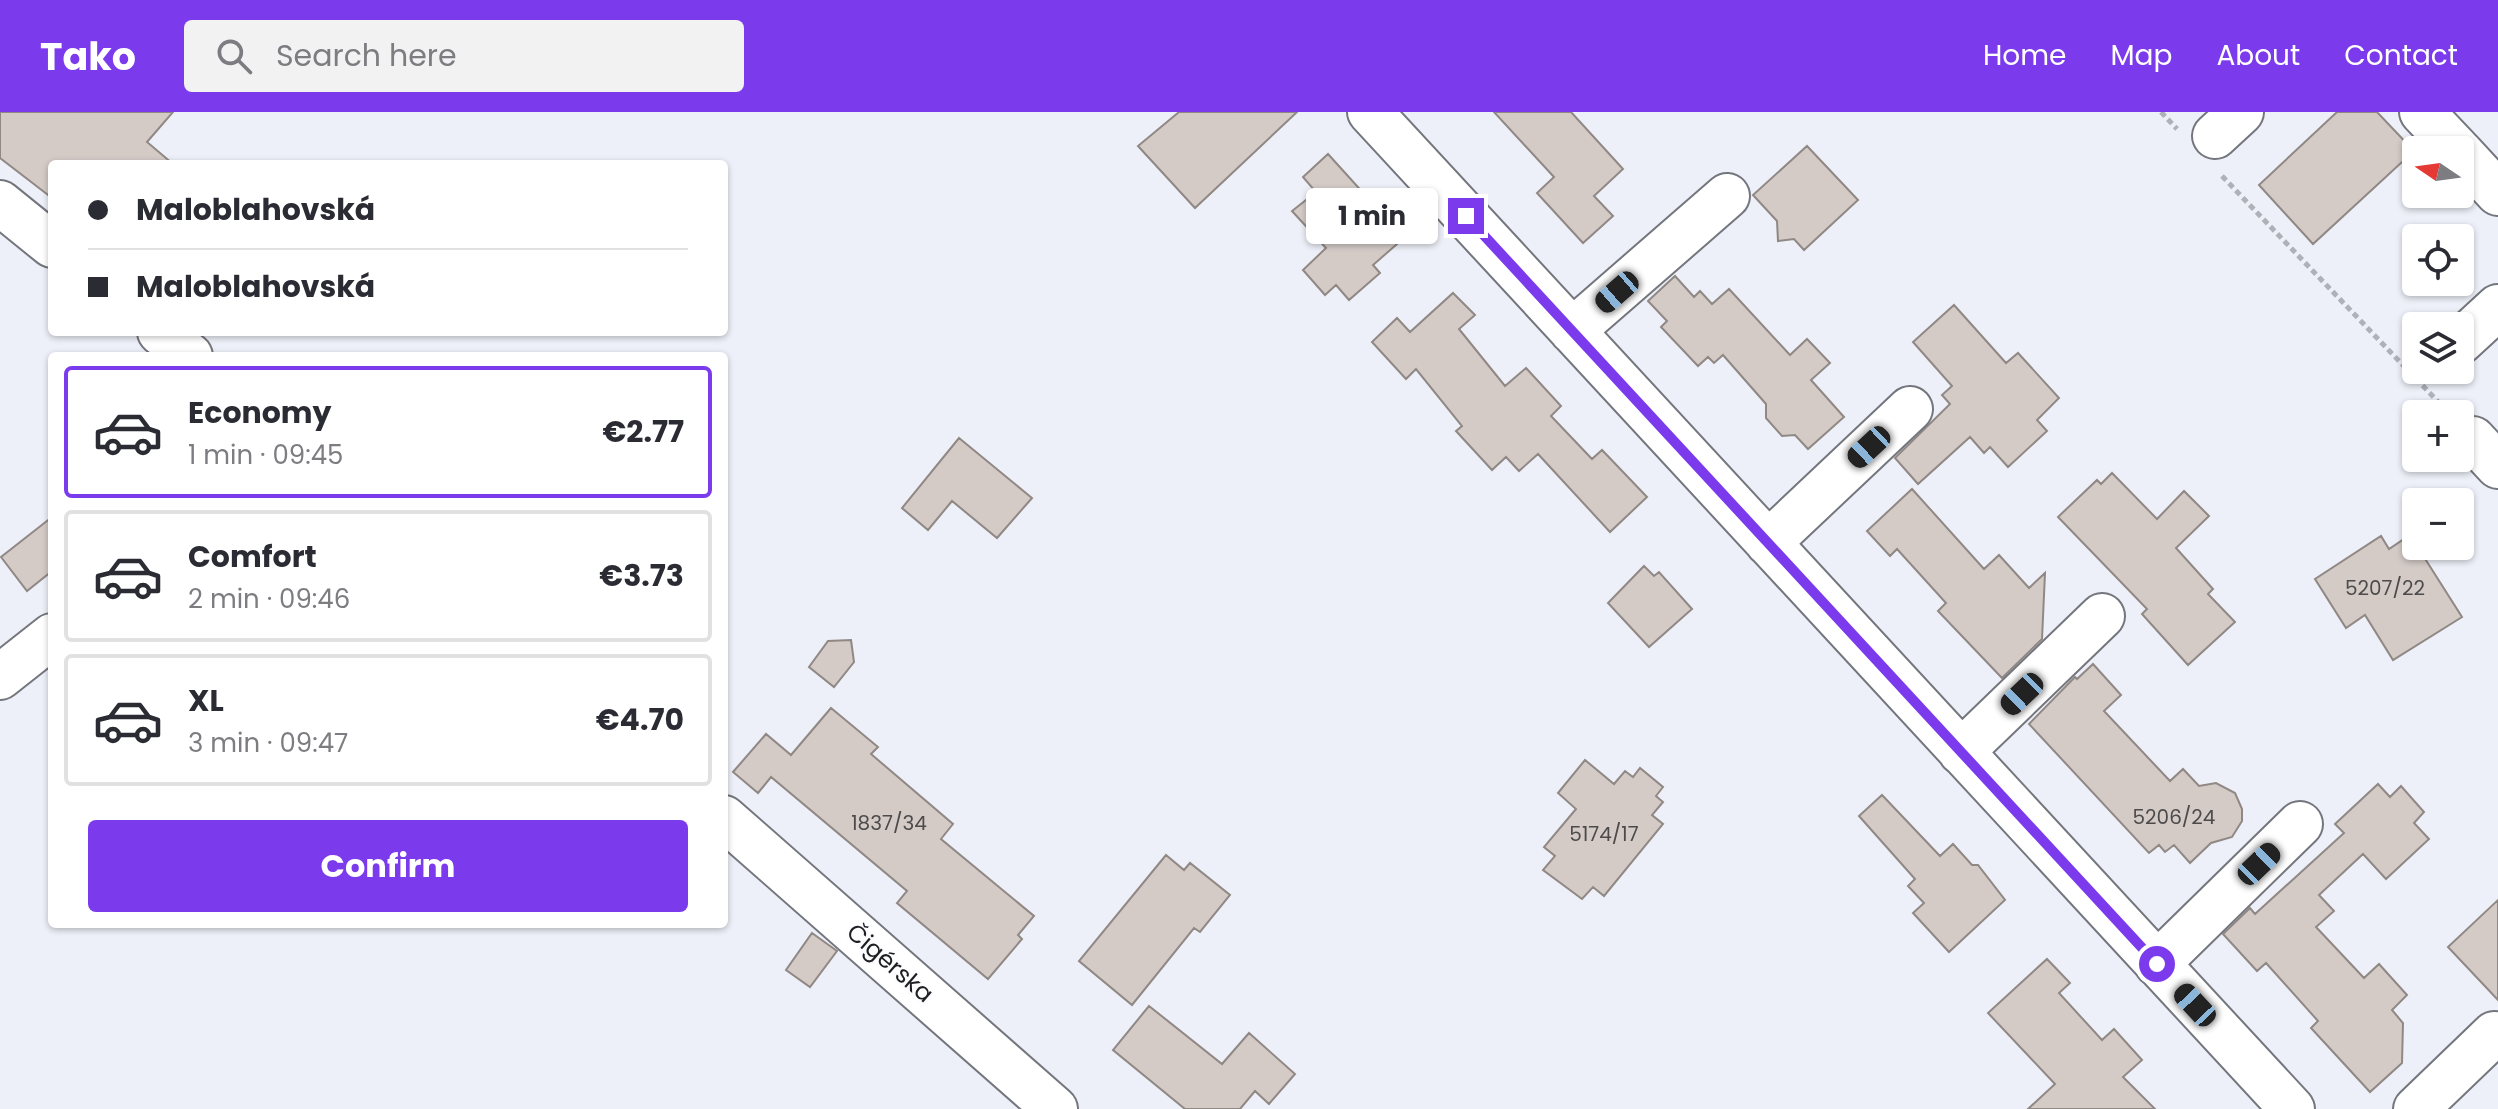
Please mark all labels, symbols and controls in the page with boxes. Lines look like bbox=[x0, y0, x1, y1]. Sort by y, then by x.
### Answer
search box bbox=[184, 20, 744, 92]
text: Tako bbox=[40, 30, 136, 83]
icon: search bbox=[212, 34, 256, 78]
text: Search here bbox=[276, 34, 457, 77]
text: Home bbox=[1983, 36, 2066, 75]
text: Map bbox=[2110, 36, 2172, 75]
text: About bbox=[2216, 36, 2300, 75]
text: Contact bbox=[2344, 36, 2458, 75]
north arrow bbox=[2402, 136, 2474, 208]
map controls bbox=[2402, 136, 2474, 560]
text: Maloblahovská bbox=[136, 188, 375, 231]
callout: 1 min bbox=[1306, 188, 1438, 244]
text: 1 min bbox=[1338, 198, 1406, 234]
route end bbox=[1448, 198, 1484, 234]
button: locate bbox=[2402, 224, 2474, 296]
text: Maloblahovská bbox=[136, 265, 375, 308]
car bbox=[1591, 267, 1643, 317]
button: layers bbox=[2402, 312, 2474, 384]
text: Economy bbox=[188, 391, 332, 434]
icon: car bbox=[92, 396, 164, 468]
button: + bbox=[2402, 400, 2474, 472]
text: €2.77 bbox=[602, 410, 684, 453]
car bbox=[1843, 422, 1895, 472]
text: 1 min · 09:45 bbox=[188, 437, 343, 473]
button: − bbox=[2402, 488, 2474, 560]
text: Comfort bbox=[188, 535, 317, 578]
icon: car bbox=[92, 540, 164, 612]
text: €3.73 bbox=[599, 554, 684, 597]
house number: 5207/22 bbox=[2345, 574, 2425, 602]
text: 2 min · 09:46 bbox=[188, 581, 350, 617]
car bbox=[1996, 669, 2048, 719]
text: XL bbox=[188, 679, 224, 722]
icon: car bbox=[92, 684, 164, 756]
text: €4.70 bbox=[596, 698, 684, 741]
text: 3 min · 09:47 bbox=[188, 725, 348, 761]
house number: 5206/24 bbox=[2133, 803, 2215, 831]
house number: 1837/34 bbox=[851, 809, 927, 837]
button: Confirm bbox=[88, 820, 688, 912]
house number: 5174/17 bbox=[1569, 820, 1639, 848]
car bbox=[2233, 839, 2285, 889]
street label: Čigérska bbox=[840, 916, 941, 1010]
route start bbox=[2139, 946, 2175, 982]
car bbox=[2170, 979, 2220, 1031]

